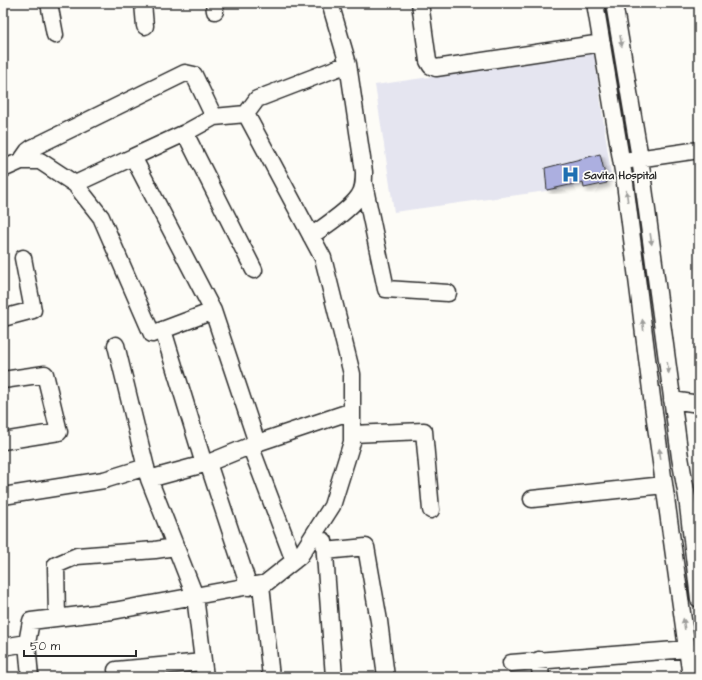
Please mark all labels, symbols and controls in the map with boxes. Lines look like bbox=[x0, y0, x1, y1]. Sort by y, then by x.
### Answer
one-way arrow bbox=[618, 35, 624, 48]
hospital icon: Savita Hospital bbox=[561, 165, 581, 185]
place label: Savita Hospital bbox=[583, 168, 657, 184]
one-way arrow bbox=[624, 190, 630, 202]
one-way arrow bbox=[648, 233, 654, 245]
one-way arrow bbox=[640, 319, 646, 331]
one-way arrow bbox=[665, 362, 671, 374]
one-way arrow bbox=[657, 448, 663, 460]
one-way arrow bbox=[681, 618, 687, 631]
scale bar bbox=[24, 632, 136, 658]
text: 50 m bbox=[30, 638, 61, 655]

